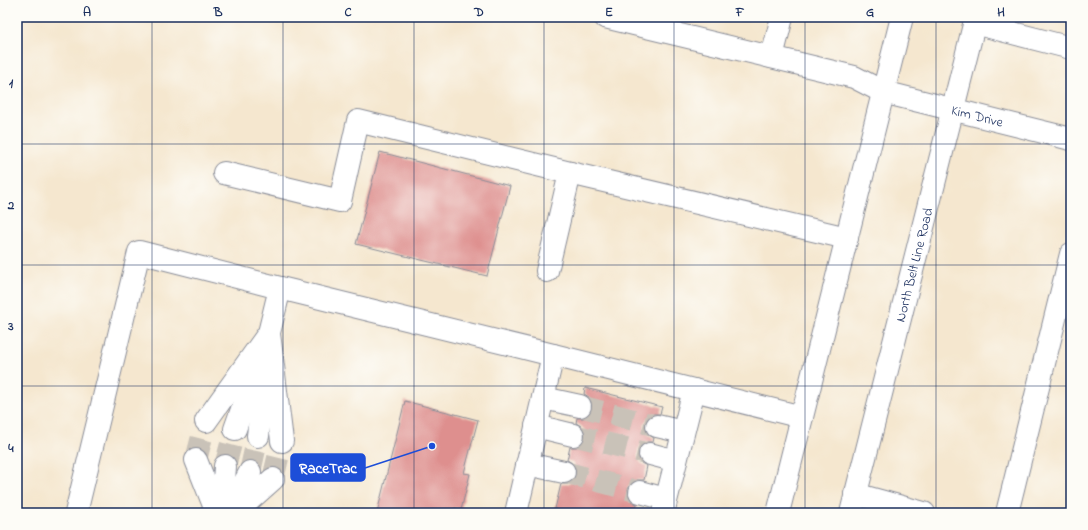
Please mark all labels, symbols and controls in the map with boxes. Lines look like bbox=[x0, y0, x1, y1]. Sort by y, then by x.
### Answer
text: A bbox=[83, 3, 91, 22]
text: B bbox=[213, 3, 223, 22]
text: C bbox=[344, 3, 352, 22]
text: D bbox=[473, 3, 484, 22]
text: E bbox=[605, 3, 613, 22]
text: F bbox=[735, 3, 745, 22]
text: G bbox=[866, 3, 874, 22]
text: H bbox=[997, 3, 1005, 22]
text: 1 bbox=[9, 74, 14, 93]
street label: Kim Drive bbox=[949, 100, 1006, 134]
text: 2 bbox=[7, 196, 15, 215]
street label: North Belt Line Road bbox=[891, 206, 940, 324]
text: 3 bbox=[7, 317, 14, 336]
text: 4 bbox=[7, 439, 14, 458]
callout: RaceTrac bbox=[291, 454, 365, 481]
text: RaceTrac bbox=[298, 458, 357, 480]

